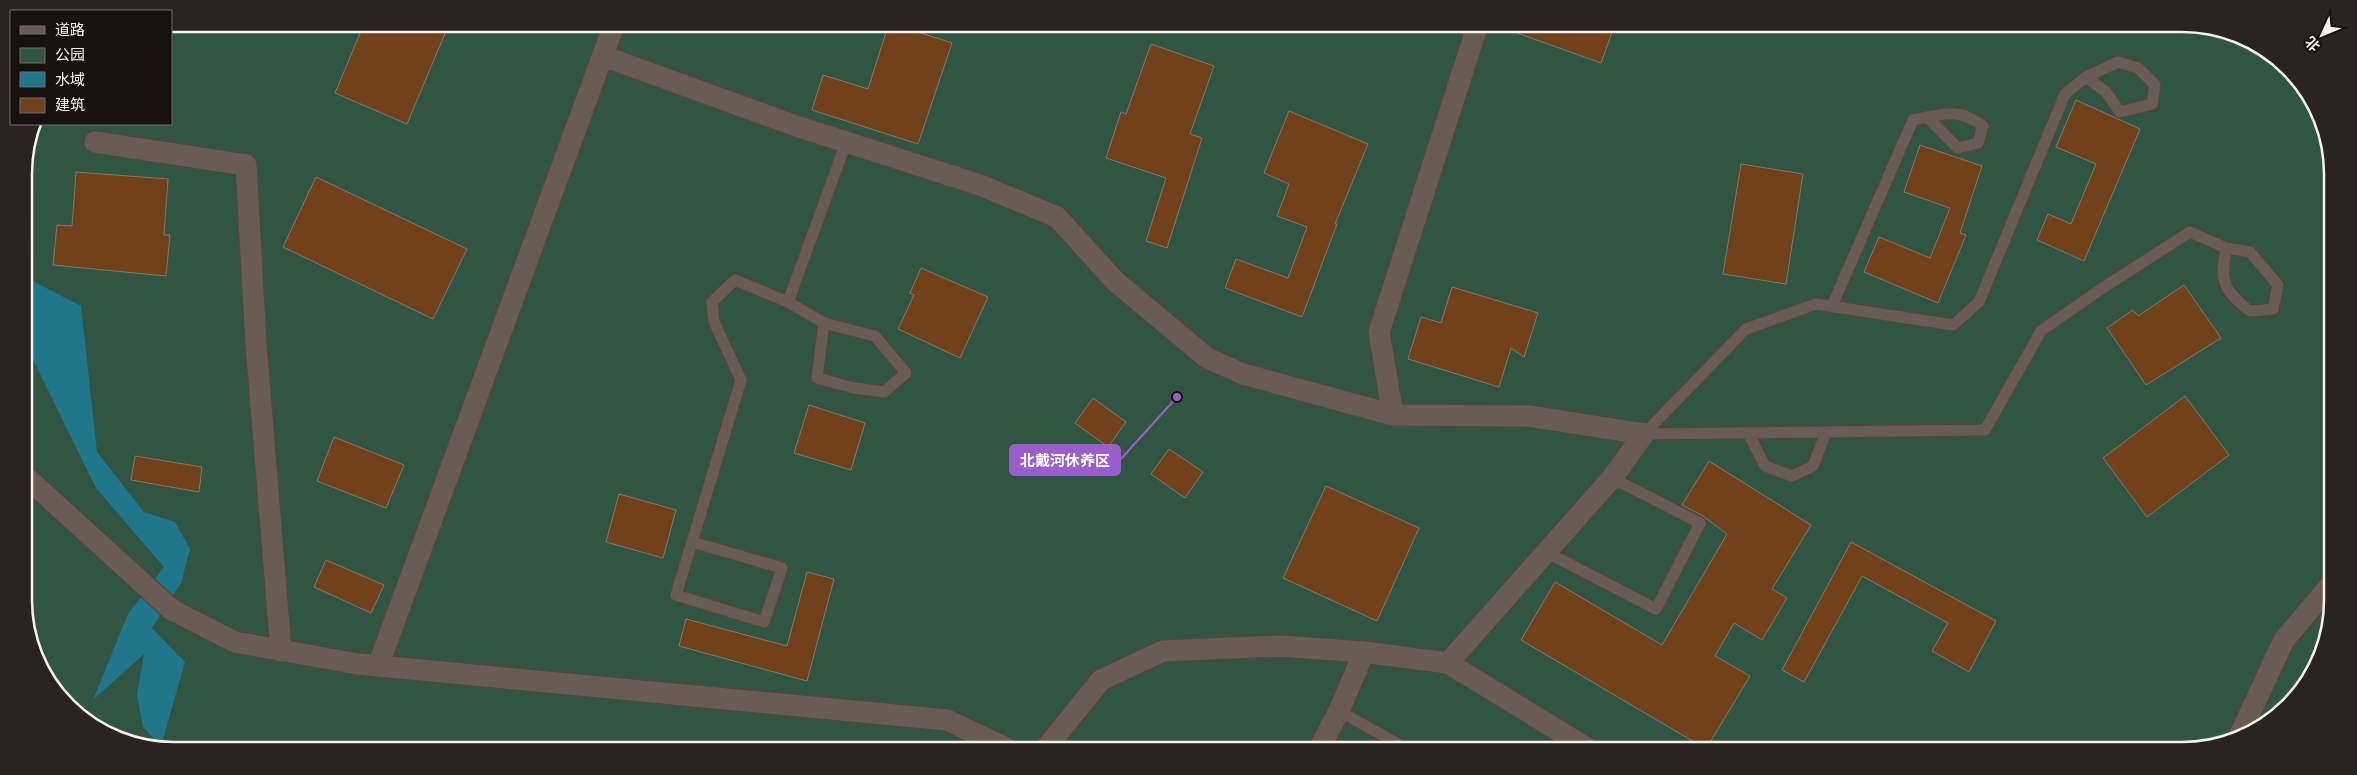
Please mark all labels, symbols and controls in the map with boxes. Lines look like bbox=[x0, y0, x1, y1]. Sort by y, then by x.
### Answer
legend bbox=[10, 10, 172, 125]
north arrow bbox=[2297, 10, 2347, 60]
text: 道路 bbox=[55, 21, 85, 39]
text: 北 bbox=[2302, 33, 2324, 55]
text: 公园 bbox=[55, 46, 85, 64]
text: 水域 bbox=[55, 71, 85, 89]
text: 建筑 bbox=[55, 96, 85, 114]
callout: 北戴河休养区 bbox=[1010, 445, 1120, 475]
text: 北戴河休养区 bbox=[1020, 452, 1110, 470]

